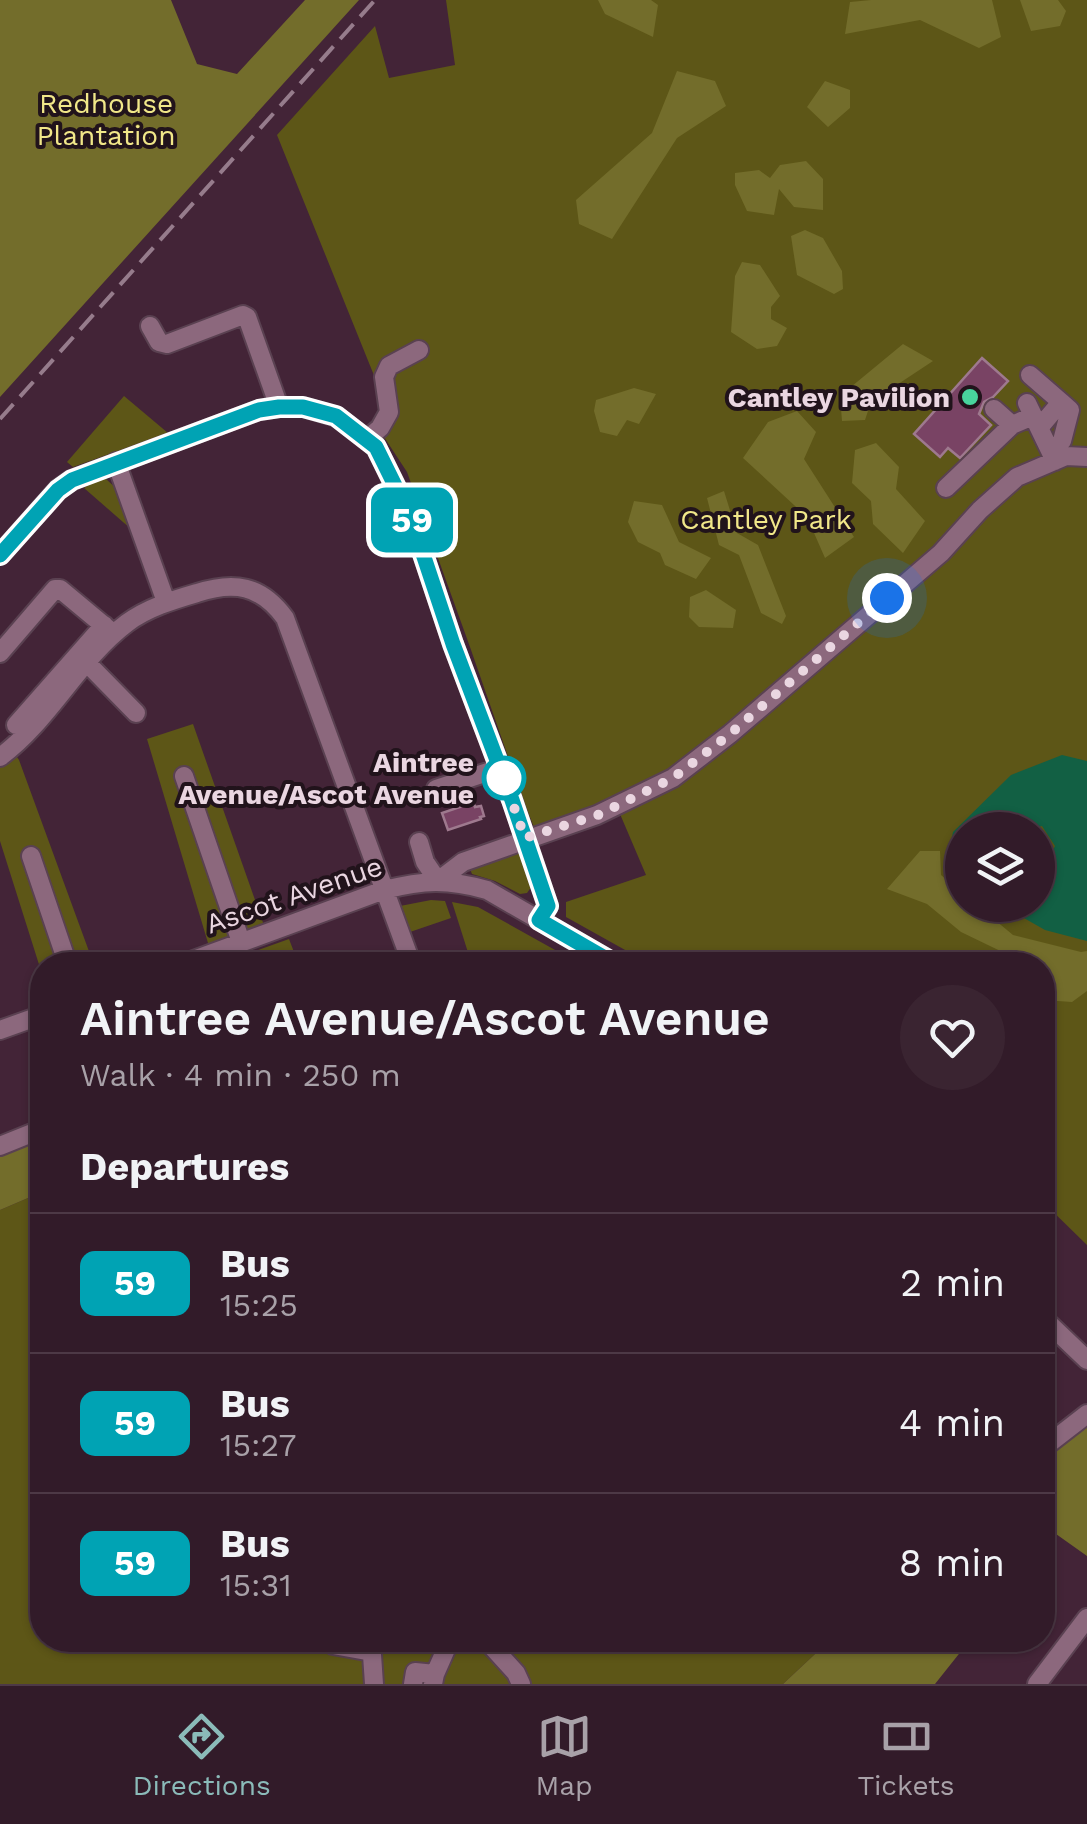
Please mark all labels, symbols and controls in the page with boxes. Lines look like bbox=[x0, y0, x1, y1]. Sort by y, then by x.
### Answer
park label: Redhouse Plantation bbox=[37, 87, 175, 152]
place label: Cantley Pavilion bbox=[728, 381, 950, 414]
marker: Cantley Pavilion bbox=[959, 386, 981, 408]
line badge: 59 bbox=[367, 488, 457, 552]
text: 59 bbox=[391, 499, 433, 541]
park label: Cantley Park bbox=[680, 503, 852, 536]
your location bbox=[862, 573, 912, 623]
place label: Aintree Avenue/Ascot Avenue bbox=[178, 746, 474, 811]
marker: Aintree Avenue/Ascot Avenue bbox=[483, 757, 525, 799]
map controls bbox=[945, 812, 1055, 922]
button: layers bbox=[945, 812, 1055, 922]
street label: Ascot Avenue bbox=[201, 849, 387, 941]
button: heart bbox=[900, 985, 1005, 1090]
text: Aintree Avenue/Ascot Avenue bbox=[80, 990, 770, 1047]
text: Walk · 4 min · 250 m bbox=[80, 1056, 401, 1094]
text: Departures bbox=[80, 1145, 289, 1189]
text: Bus bbox=[220, 1242, 290, 1286]
text: 2 min bbox=[900, 1261, 1005, 1305]
text: 59 bbox=[114, 1262, 156, 1304]
text: 15:25 bbox=[220, 1286, 298, 1324]
text: Bus bbox=[220, 1382, 290, 1426]
text: 4 min bbox=[899, 1401, 1005, 1445]
text: 59 bbox=[114, 1402, 156, 1444]
text: 15:27 bbox=[220, 1426, 297, 1464]
text: Bus bbox=[220, 1522, 290, 1566]
text: 8 min bbox=[899, 1541, 1005, 1585]
text: 59 bbox=[114, 1542, 156, 1584]
text: 15:31 bbox=[220, 1566, 292, 1604]
tab: Directions bbox=[132, 1709, 271, 1802]
tab: Map bbox=[536, 1709, 593, 1802]
tab: Tickets bbox=[857, 1709, 955, 1802]

